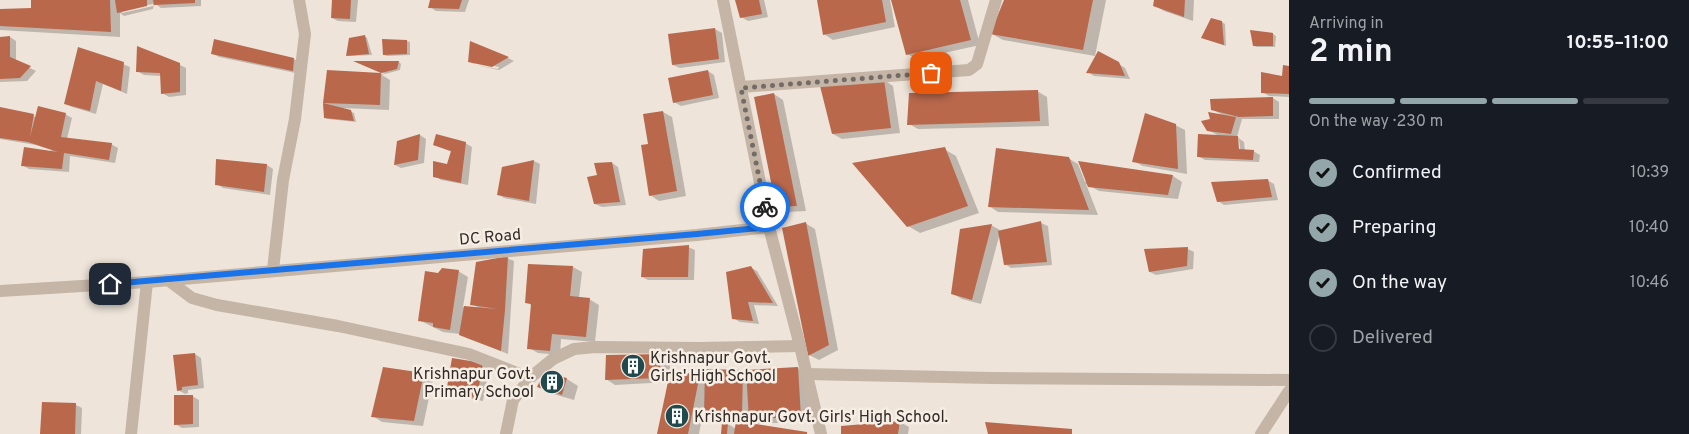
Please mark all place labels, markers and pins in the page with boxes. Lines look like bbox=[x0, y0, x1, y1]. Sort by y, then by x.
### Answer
pin bbox=[910, 52, 952, 94]
pin bbox=[89, 263, 131, 305]
place label: Krishnapur Govt. Girls' High School bbox=[650, 349, 776, 387]
building icon: Krishnapur Govt. Girls' High School bbox=[620, 353, 646, 379]
place label: Krishnapur Govt. Primary School bbox=[413, 365, 534, 403]
building icon: Krishnapur Govt. Primary School bbox=[539, 369, 565, 395]
building icon: Krishnapur Govt. Girls' High School. bbox=[664, 403, 690, 429]
place label: Krishnapur Govt. Girls' High School. bbox=[694, 408, 948, 428]

